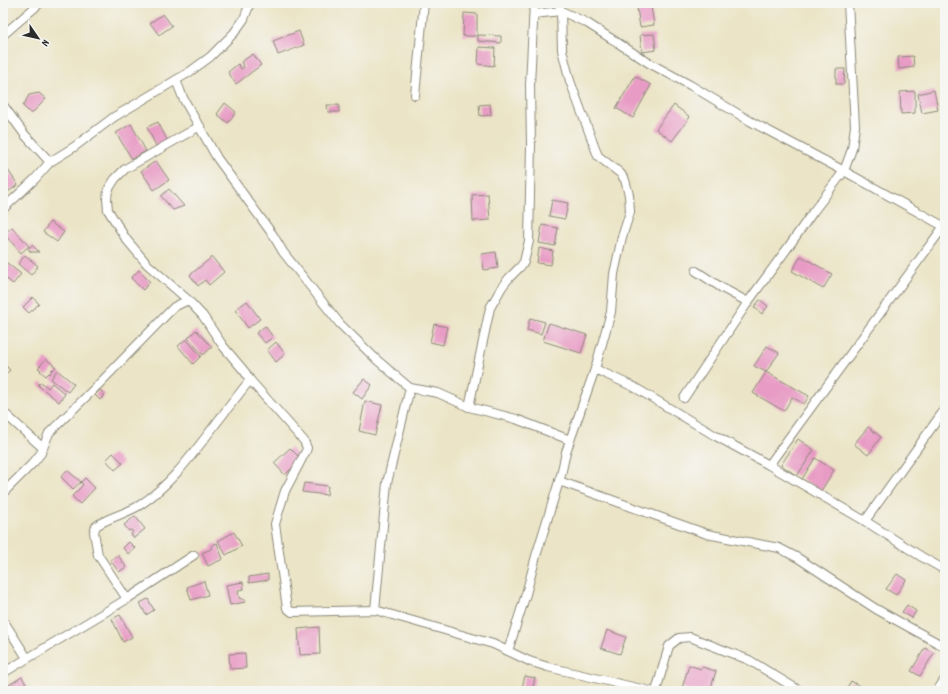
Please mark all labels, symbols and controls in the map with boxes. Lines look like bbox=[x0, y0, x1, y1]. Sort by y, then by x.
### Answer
north arrow bbox=[18, 18, 58, 58]
text: N bbox=[36, 36, 53, 50]

